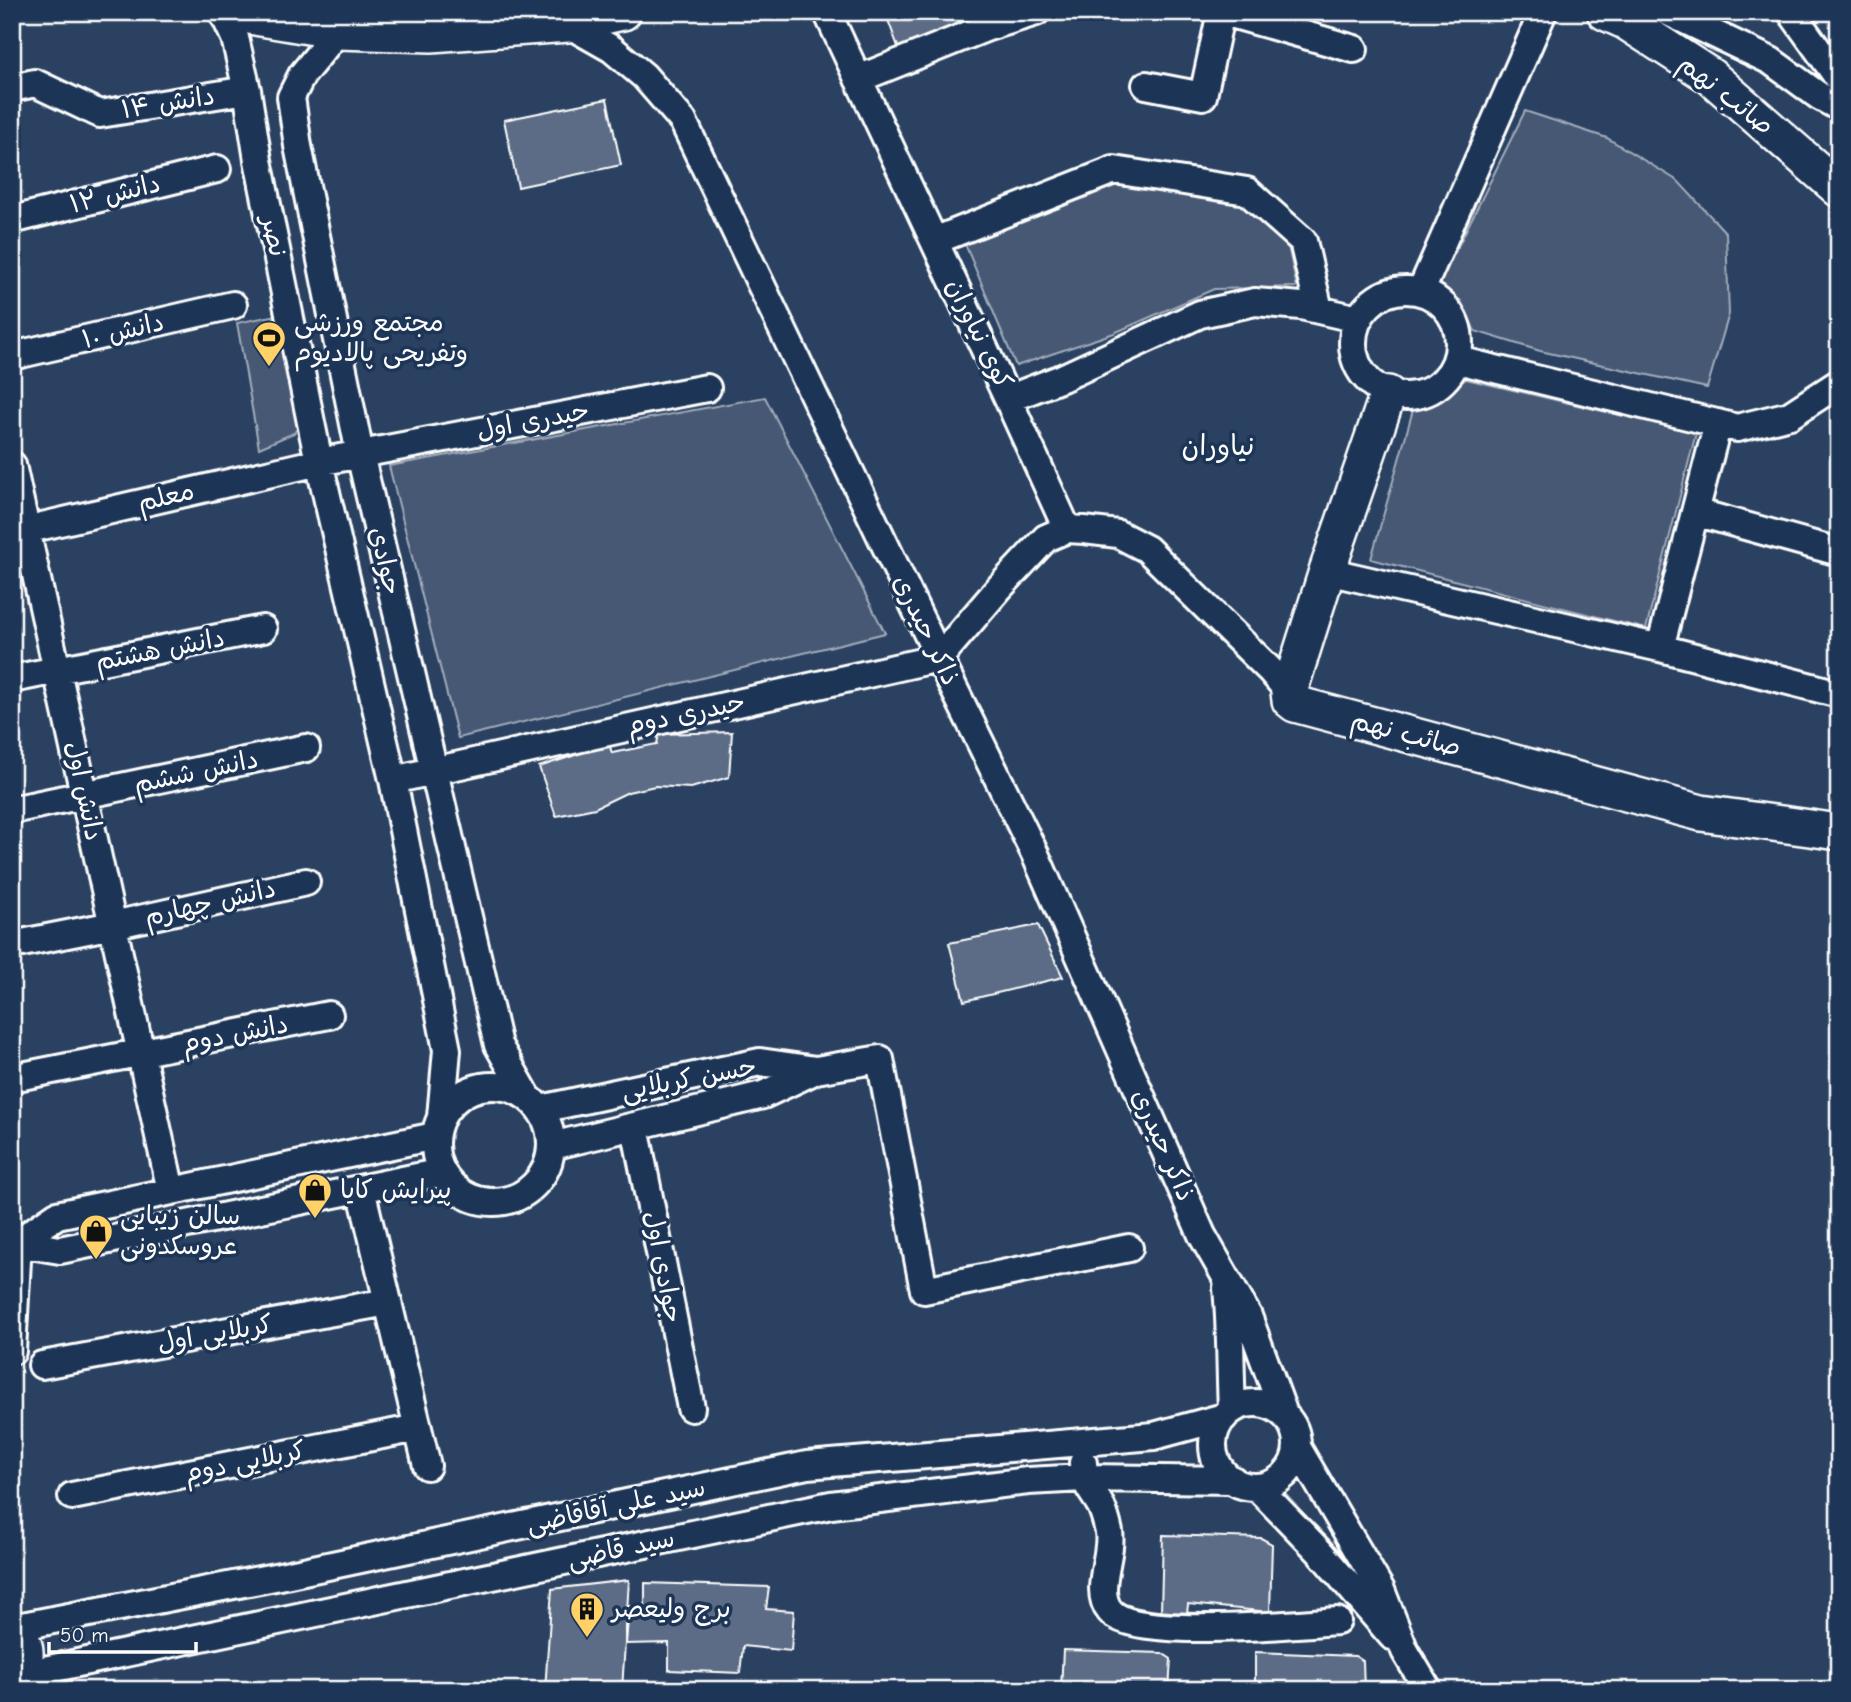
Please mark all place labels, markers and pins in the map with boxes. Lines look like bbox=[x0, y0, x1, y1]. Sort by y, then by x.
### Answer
place label: مجتمع ورزشی وتفریحی پالادیوم bbox=[294, 308, 468, 372]
sports icon: مجتمع ورزشی وتفریحی پالادیوم bbox=[250, 319, 288, 368]
shop icon: پیرایش کایا bbox=[296, 1171, 334, 1220]
place label: پیرایش کایا bbox=[340, 1175, 452, 1206]
place label: سالن زیبایی عروسکدونی bbox=[120, 1201, 240, 1262]
shop icon: سالن زیبایی عروسکدونی bbox=[77, 1212, 115, 1261]
building icon: برج ولیعصر bbox=[568, 1590, 606, 1639]
place label: برج ولیعصر bbox=[610, 1594, 731, 1626]

